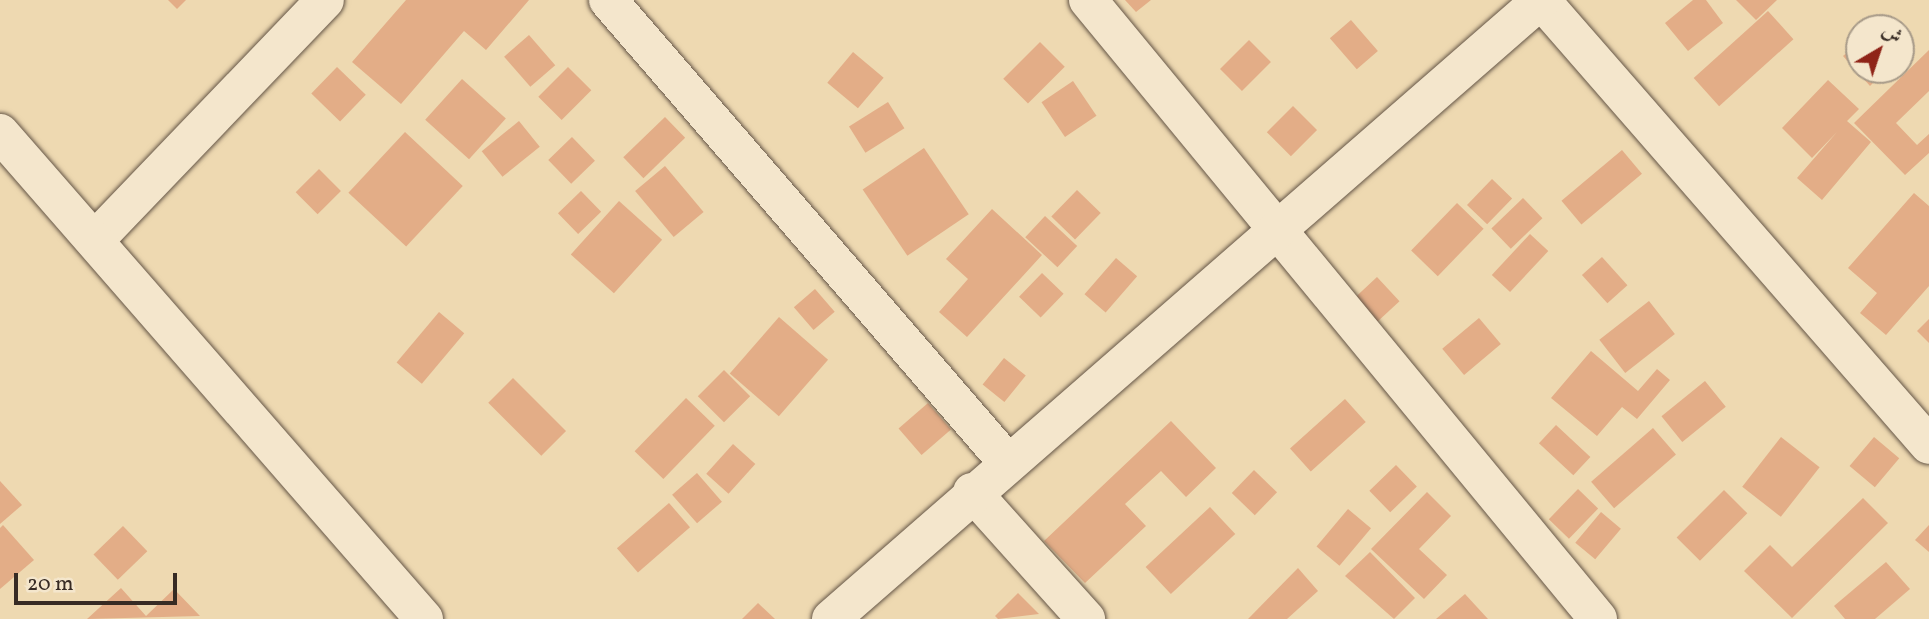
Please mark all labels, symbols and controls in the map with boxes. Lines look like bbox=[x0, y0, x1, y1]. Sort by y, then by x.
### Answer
north arrow bbox=[1845, 14, 1915, 84]
text: ش bbox=[1876, 18, 1907, 50]
scale bar bbox=[18, 560, 180, 604]
text: 20 m bbox=[27, 570, 73, 599]

